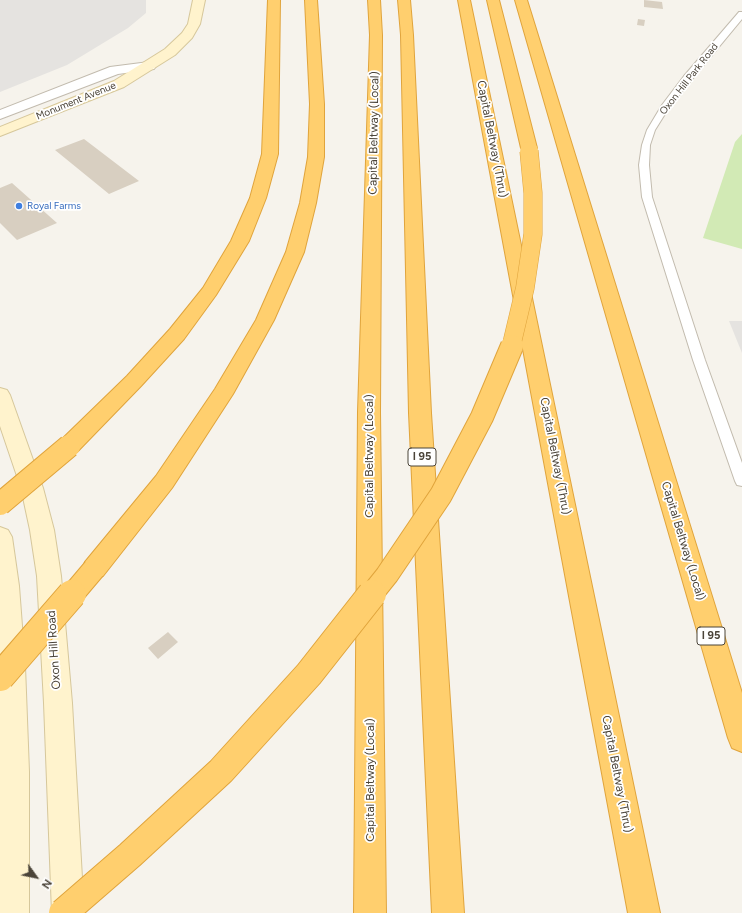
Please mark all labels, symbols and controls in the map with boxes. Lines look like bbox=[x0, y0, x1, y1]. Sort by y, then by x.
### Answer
street label: Oxon Hill Park Road bbox=[657, 41, 721, 117]
street label: Capital Beltway (Local) bbox=[366, 71, 382, 195]
street label: Capital Beltway (Thru) bbox=[474, 79, 510, 199]
street label: Monument Avenue bbox=[34, 80, 118, 122]
place label: Royal Farms bbox=[27, 200, 81, 212]
marker: Royal Farms bbox=[14, 201, 24, 211]
street label: Capital Beltway (Local) bbox=[362, 394, 376, 518]
street label: Capital Beltway (Thru) bbox=[537, 396, 573, 516]
road number: I 95 bbox=[408, 448, 436, 466]
street label: Capital Beltway (Local) bbox=[658, 480, 708, 602]
street label: Oxon Hill Road bbox=[44, 610, 64, 690]
road number: I 95 bbox=[697, 627, 725, 645]
street label: Capital Beltway (Thru) bbox=[599, 714, 635, 834]
street label: Capital Beltway (Local) bbox=[363, 718, 377, 842]
north arrow bbox=[16, 857, 56, 897]
text: N bbox=[39, 877, 54, 891]

